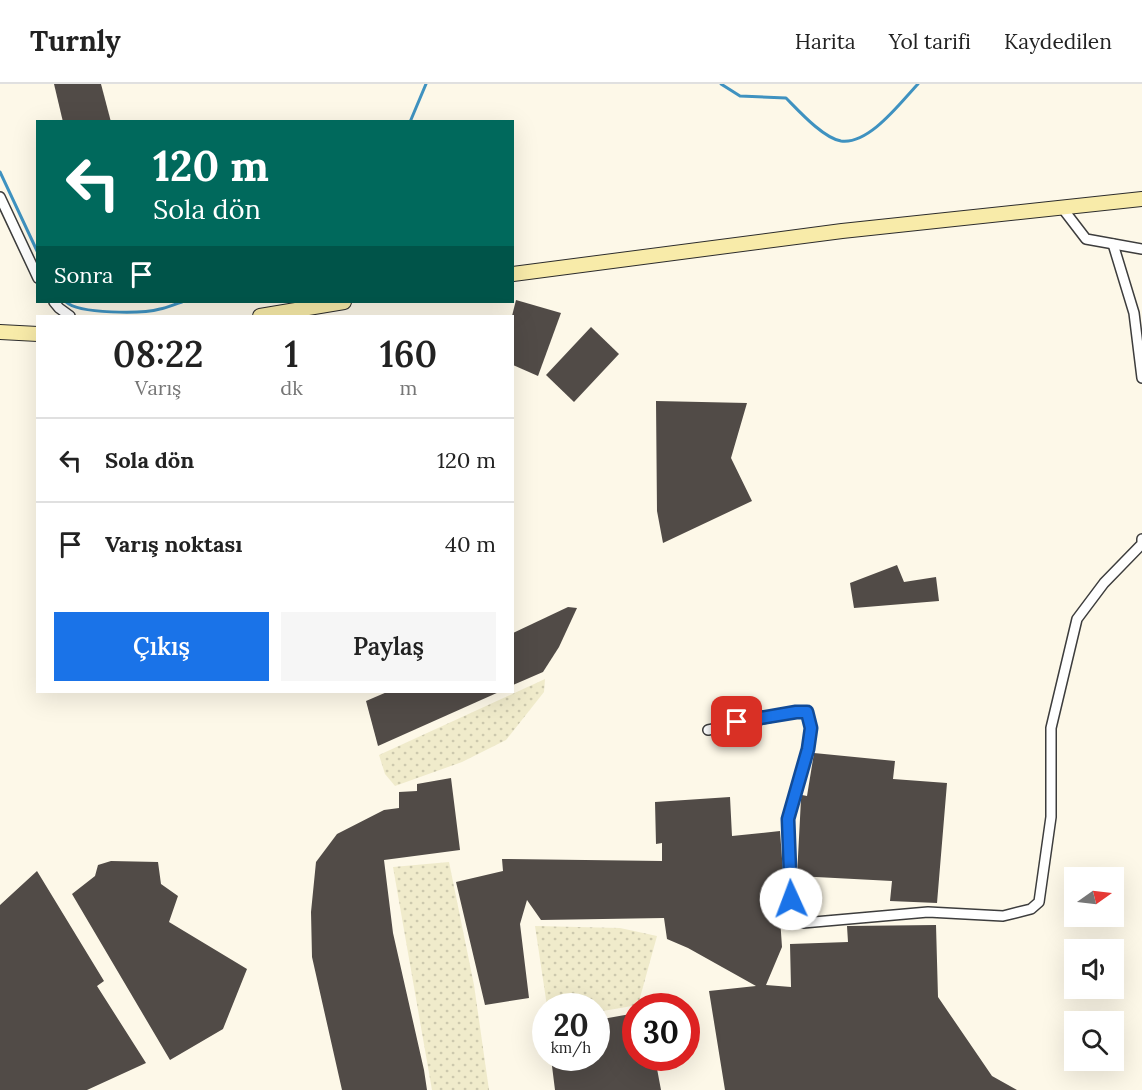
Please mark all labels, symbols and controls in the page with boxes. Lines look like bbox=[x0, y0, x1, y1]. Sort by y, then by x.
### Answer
text: Turnly bbox=[30, 23, 121, 59]
text: Harita bbox=[795, 28, 856, 55]
text: Yol tarifi bbox=[889, 28, 971, 55]
text: Kaydedilen bbox=[1004, 28, 1112, 55]
text: 120 m bbox=[153, 139, 269, 193]
icon: left bbox=[54, 144, 132, 222]
text: Sola dön bbox=[153, 192, 261, 226]
icon: arrive bbox=[125, 258, 158, 291]
text: Sonra bbox=[54, 261, 113, 289]
text: 08:22 bbox=[113, 331, 203, 377]
text: 1 bbox=[284, 331, 299, 377]
text: 160 bbox=[380, 331, 437, 377]
text: Varış bbox=[135, 375, 181, 400]
text: dk bbox=[280, 375, 303, 400]
text: m bbox=[400, 375, 417, 400]
icon: left bbox=[54, 444, 87, 477]
text: Sola dön bbox=[105, 446, 194, 474]
text: 120 m bbox=[437, 446, 496, 474]
icon: arrive bbox=[54, 528, 87, 561]
text: Varış noktası bbox=[105, 530, 242, 558]
text: 40 m bbox=[445, 530, 496, 558]
button: Çıkış bbox=[54, 612, 269, 681]
button: Paylaş bbox=[281, 612, 496, 681]
pin bbox=[711, 696, 762, 747]
icon: arrive bbox=[720, 705, 753, 738]
position arrow bbox=[759, 867, 823, 931]
north arrow bbox=[1064, 867, 1124, 927]
map controls bbox=[1064, 867, 1124, 1071]
button: sound bbox=[1064, 939, 1124, 999]
speed limit sign: 30 bbox=[622, 993, 700, 1071]
text: 20 bbox=[553, 1006, 589, 1044]
button: search bbox=[1064, 1011, 1124, 1071]
text: km/h bbox=[551, 1038, 591, 1057]

